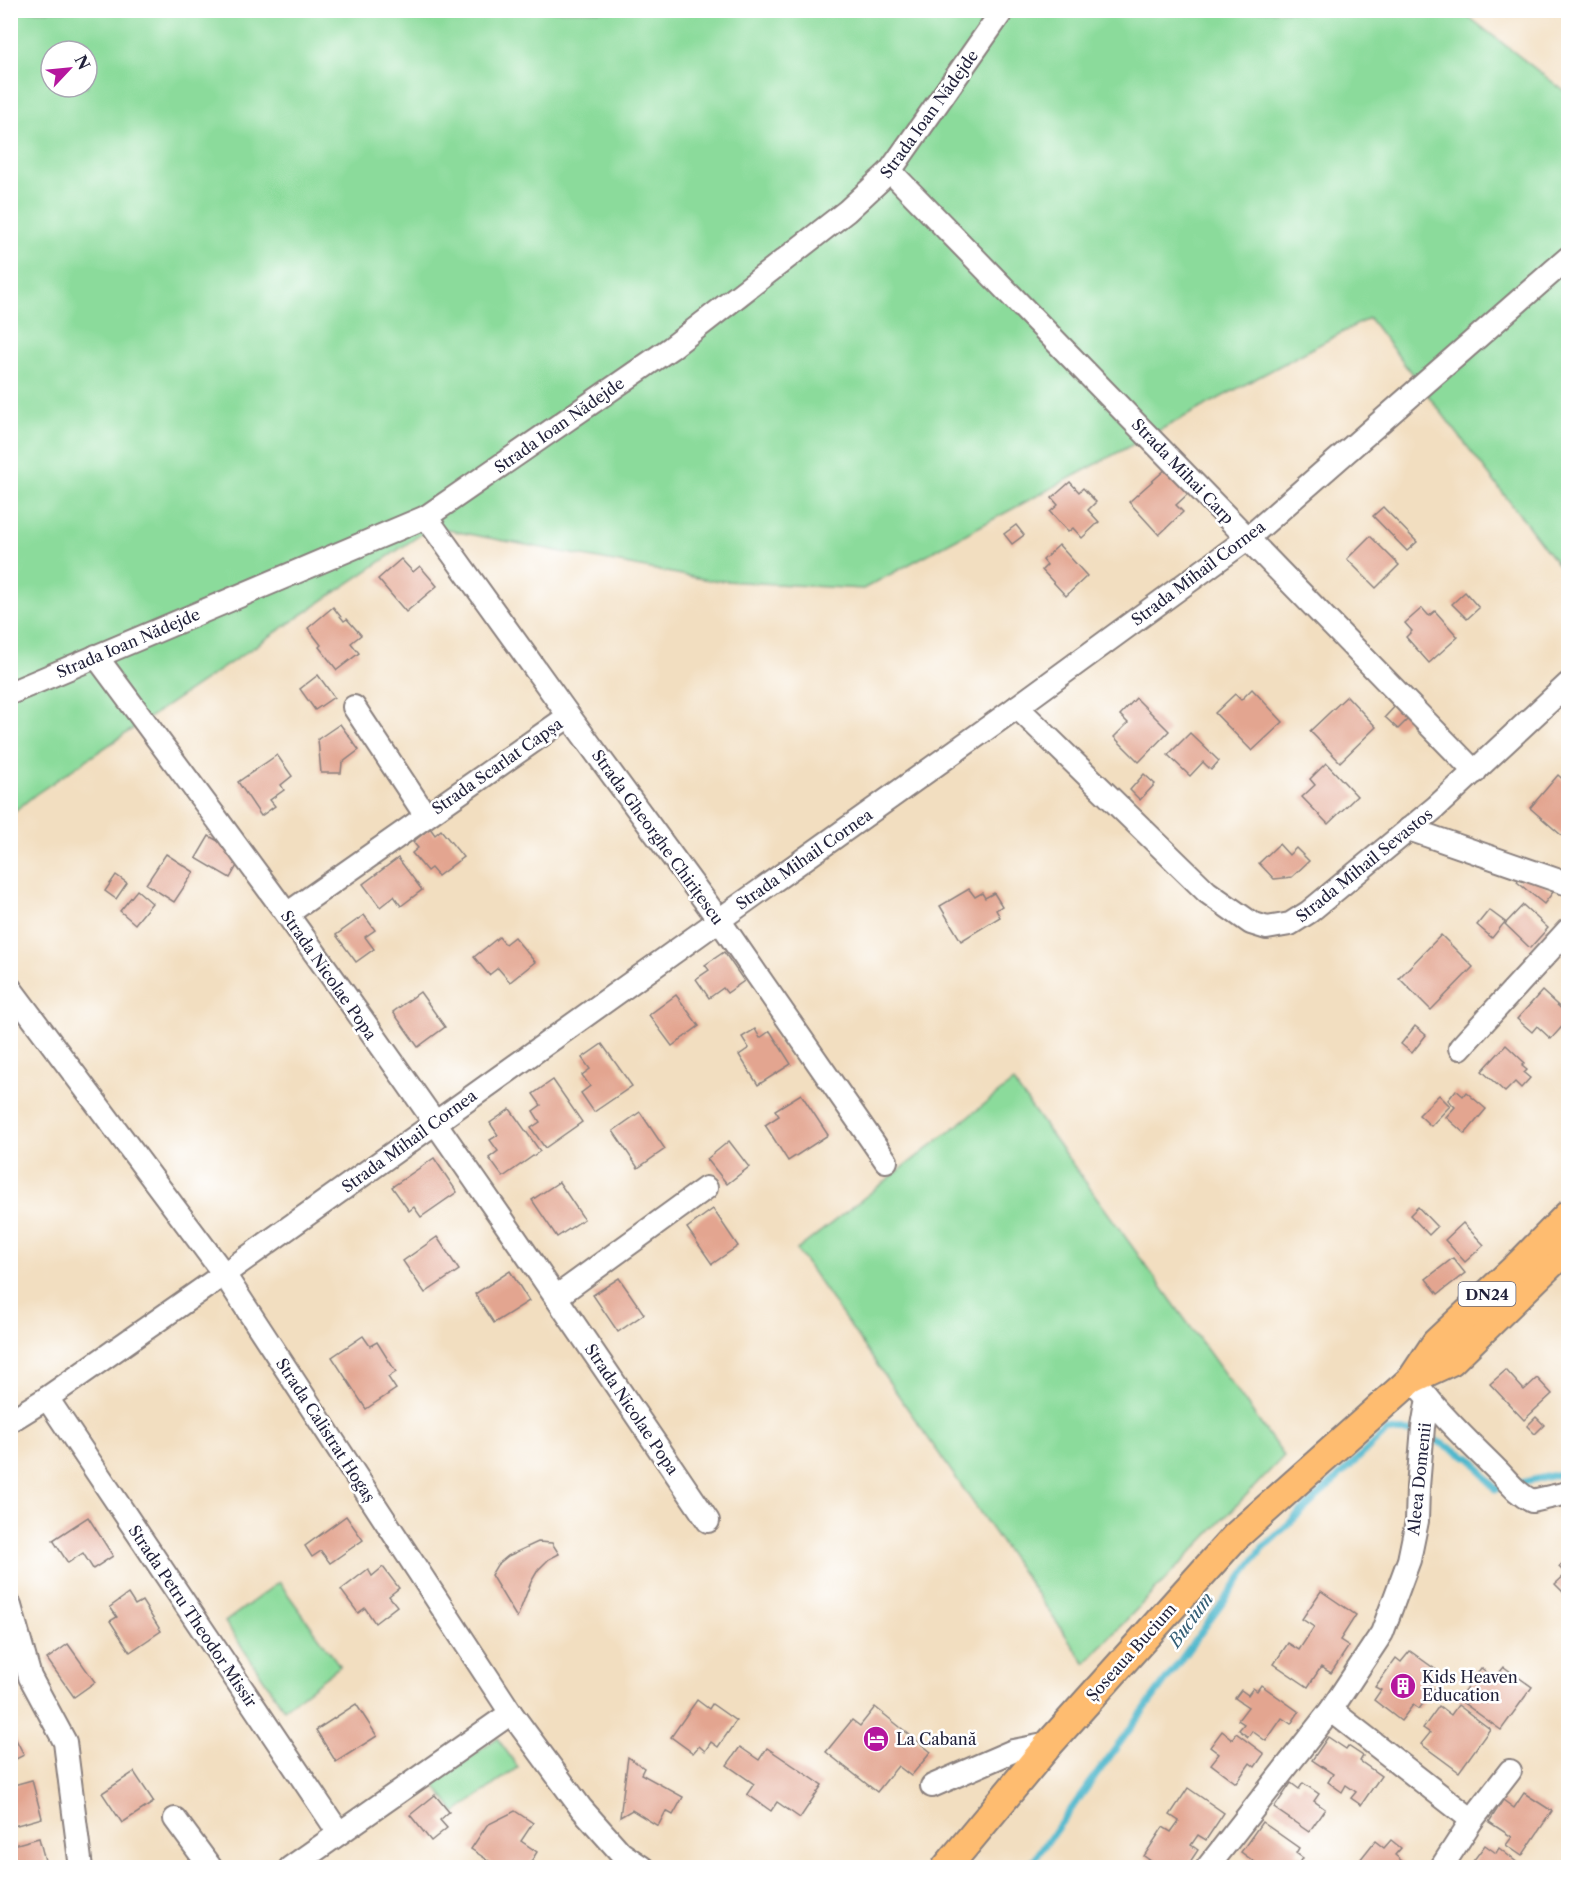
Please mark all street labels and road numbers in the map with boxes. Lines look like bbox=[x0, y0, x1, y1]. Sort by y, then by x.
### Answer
street label: Strada Ioan Nădejde bbox=[876, 46, 982, 182]
street label: Strada Ioan Nădejde bbox=[490, 373, 628, 477]
street label: Strada Mihai Carp bbox=[1128, 414, 1238, 528]
street label: Strada Mihail Cornea bbox=[1127, 516, 1269, 630]
street label: Strada Ioan Nădejde bbox=[53, 604, 203, 682]
street label: Strada Scarlat Capșa bbox=[428, 713, 567, 819]
street label: Strada Gheorghe Chirițescu bbox=[588, 746, 728, 928]
street label: Strada Mihail Cornea bbox=[732, 804, 877, 914]
street label: Strada Mihail Sevastos bbox=[1292, 804, 1436, 926]
street label: Strada Nicolae Popa bbox=[277, 906, 382, 1044]
street label: Strada Mihail Cornea bbox=[337, 1085, 481, 1197]
road number: DN24 bbox=[1458, 1282, 1516, 1306]
street label: Strada Nicolae Popa bbox=[581, 1340, 684, 1479]
street label: Strada Calistrat Hogaș bbox=[272, 1354, 380, 1506]
street label: Aleea Domenii bbox=[1403, 1421, 1435, 1537]
street label: Strada Petru Theodor Missir bbox=[124, 1521, 262, 1711]
street label: Șoseaua Bucium bbox=[1082, 1599, 1180, 1705]

